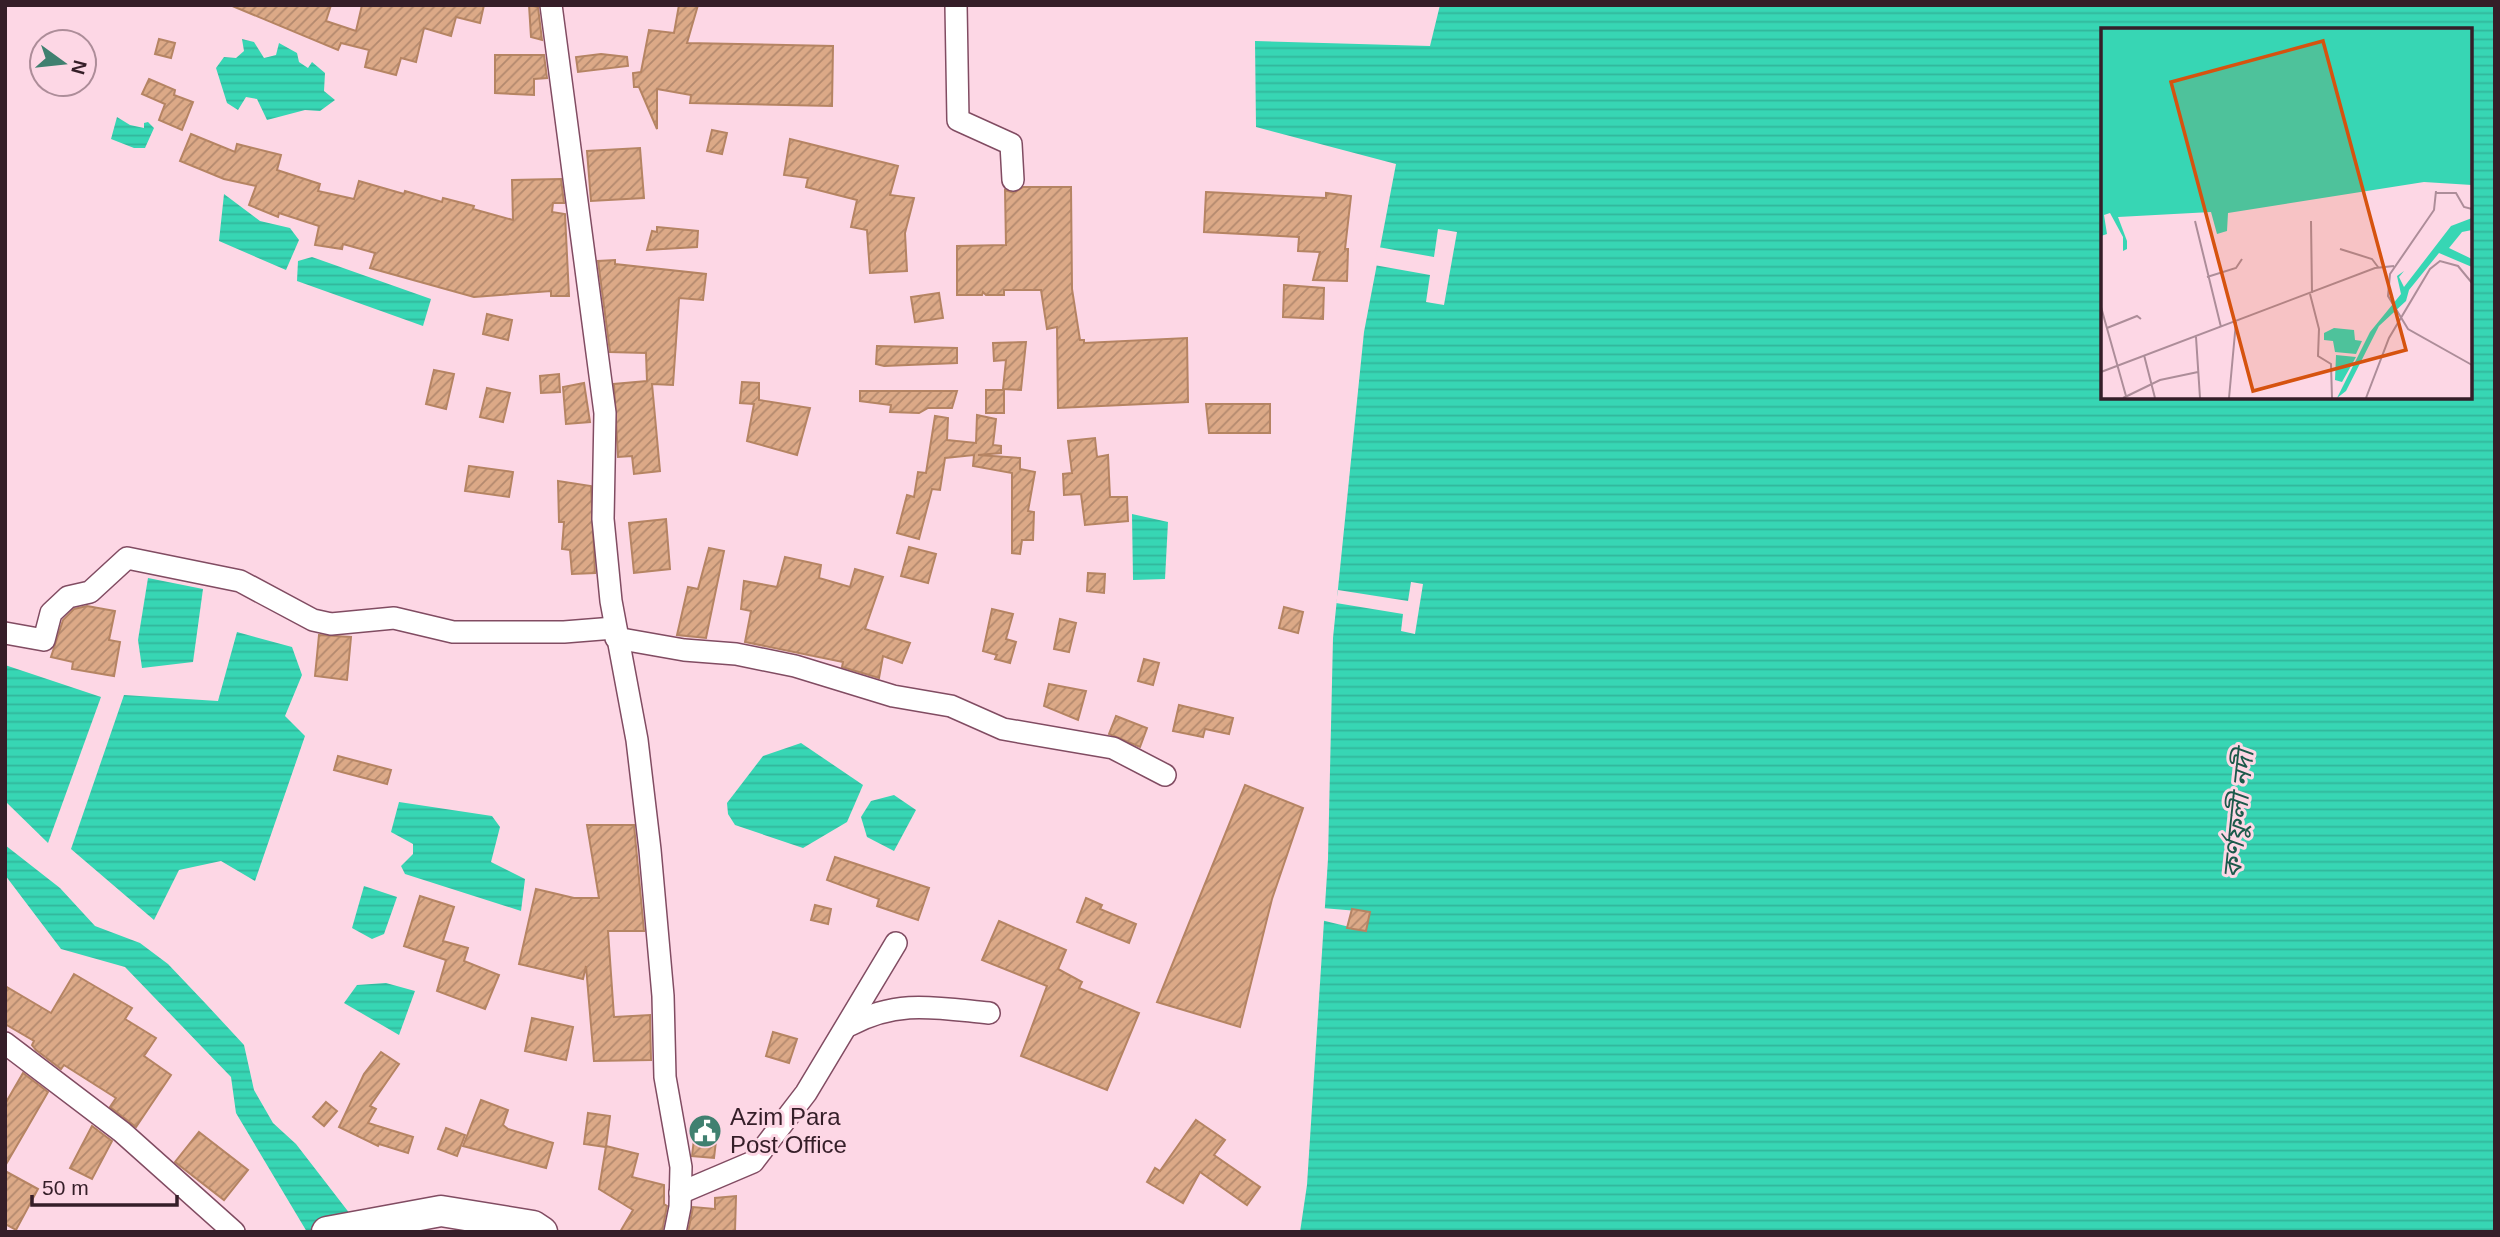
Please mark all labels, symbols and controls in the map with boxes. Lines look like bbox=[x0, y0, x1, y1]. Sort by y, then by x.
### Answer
north arrow bbox=[28, 28, 98, 98]
inset map bbox=[2101, 28, 2472, 399]
text: N bbox=[67, 58, 91, 77]
water label: কর্ণফুলী নদী bbox=[2216, 743, 2260, 880]
place label: Azim Para Post Office bbox=[730, 1103, 847, 1158]
public building icon: Azim Para Post Office bbox=[686, 1112, 724, 1150]
scale bar bbox=[32, 1164, 177, 1208]
text: 50 m bbox=[42, 1176, 89, 1199]

